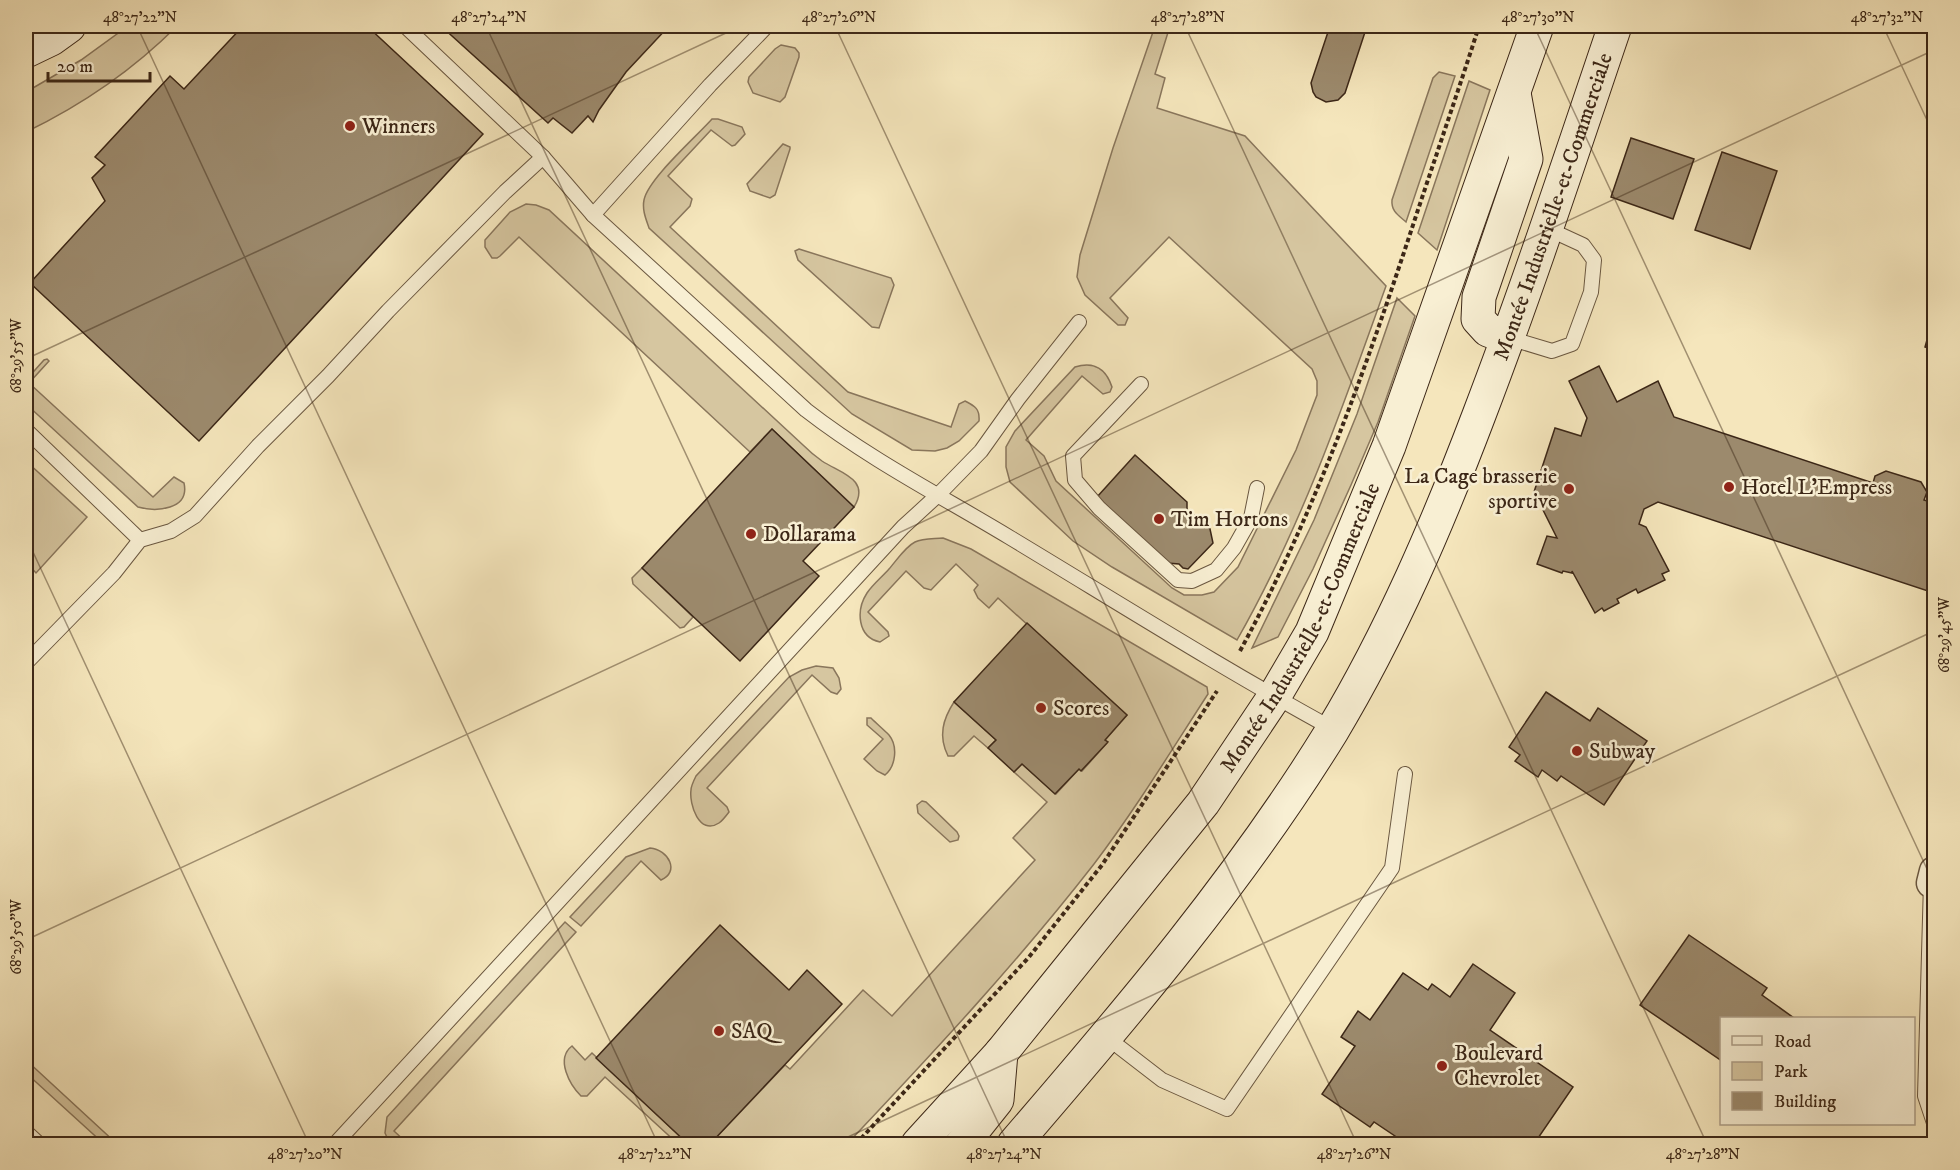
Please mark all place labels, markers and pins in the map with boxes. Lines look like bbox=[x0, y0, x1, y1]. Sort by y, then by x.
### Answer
place label: Winners bbox=[361, 113, 435, 140]
marker: Winners bbox=[343, 119, 357, 133]
place label: La Cage brasserie sportive bbox=[1404, 463, 1557, 515]
place label: Hotel L'Empress bbox=[1741, 474, 1892, 501]
marker: Hotel L'Empress bbox=[1722, 480, 1736, 494]
marker: La Cage brasserie sportive bbox=[1562, 482, 1576, 496]
place label: Tim Hortons bbox=[1171, 506, 1288, 533]
marker: Tim Hortons bbox=[1152, 512, 1166, 526]
place label: Dollarama bbox=[763, 521, 857, 548]
marker: Dollarama bbox=[744, 527, 758, 541]
place label: Scores bbox=[1053, 695, 1109, 722]
marker: Scores bbox=[1034, 701, 1048, 715]
place label: Subway bbox=[1589, 738, 1656, 765]
marker: Subway bbox=[1570, 744, 1584, 758]
place label: SAQ bbox=[731, 1018, 782, 1045]
marker: SAQ bbox=[712, 1024, 726, 1038]
place label: Boulevard Chevrolet bbox=[1454, 1040, 1543, 1092]
marker: Boulevard Chevrolet bbox=[1435, 1059, 1449, 1073]

